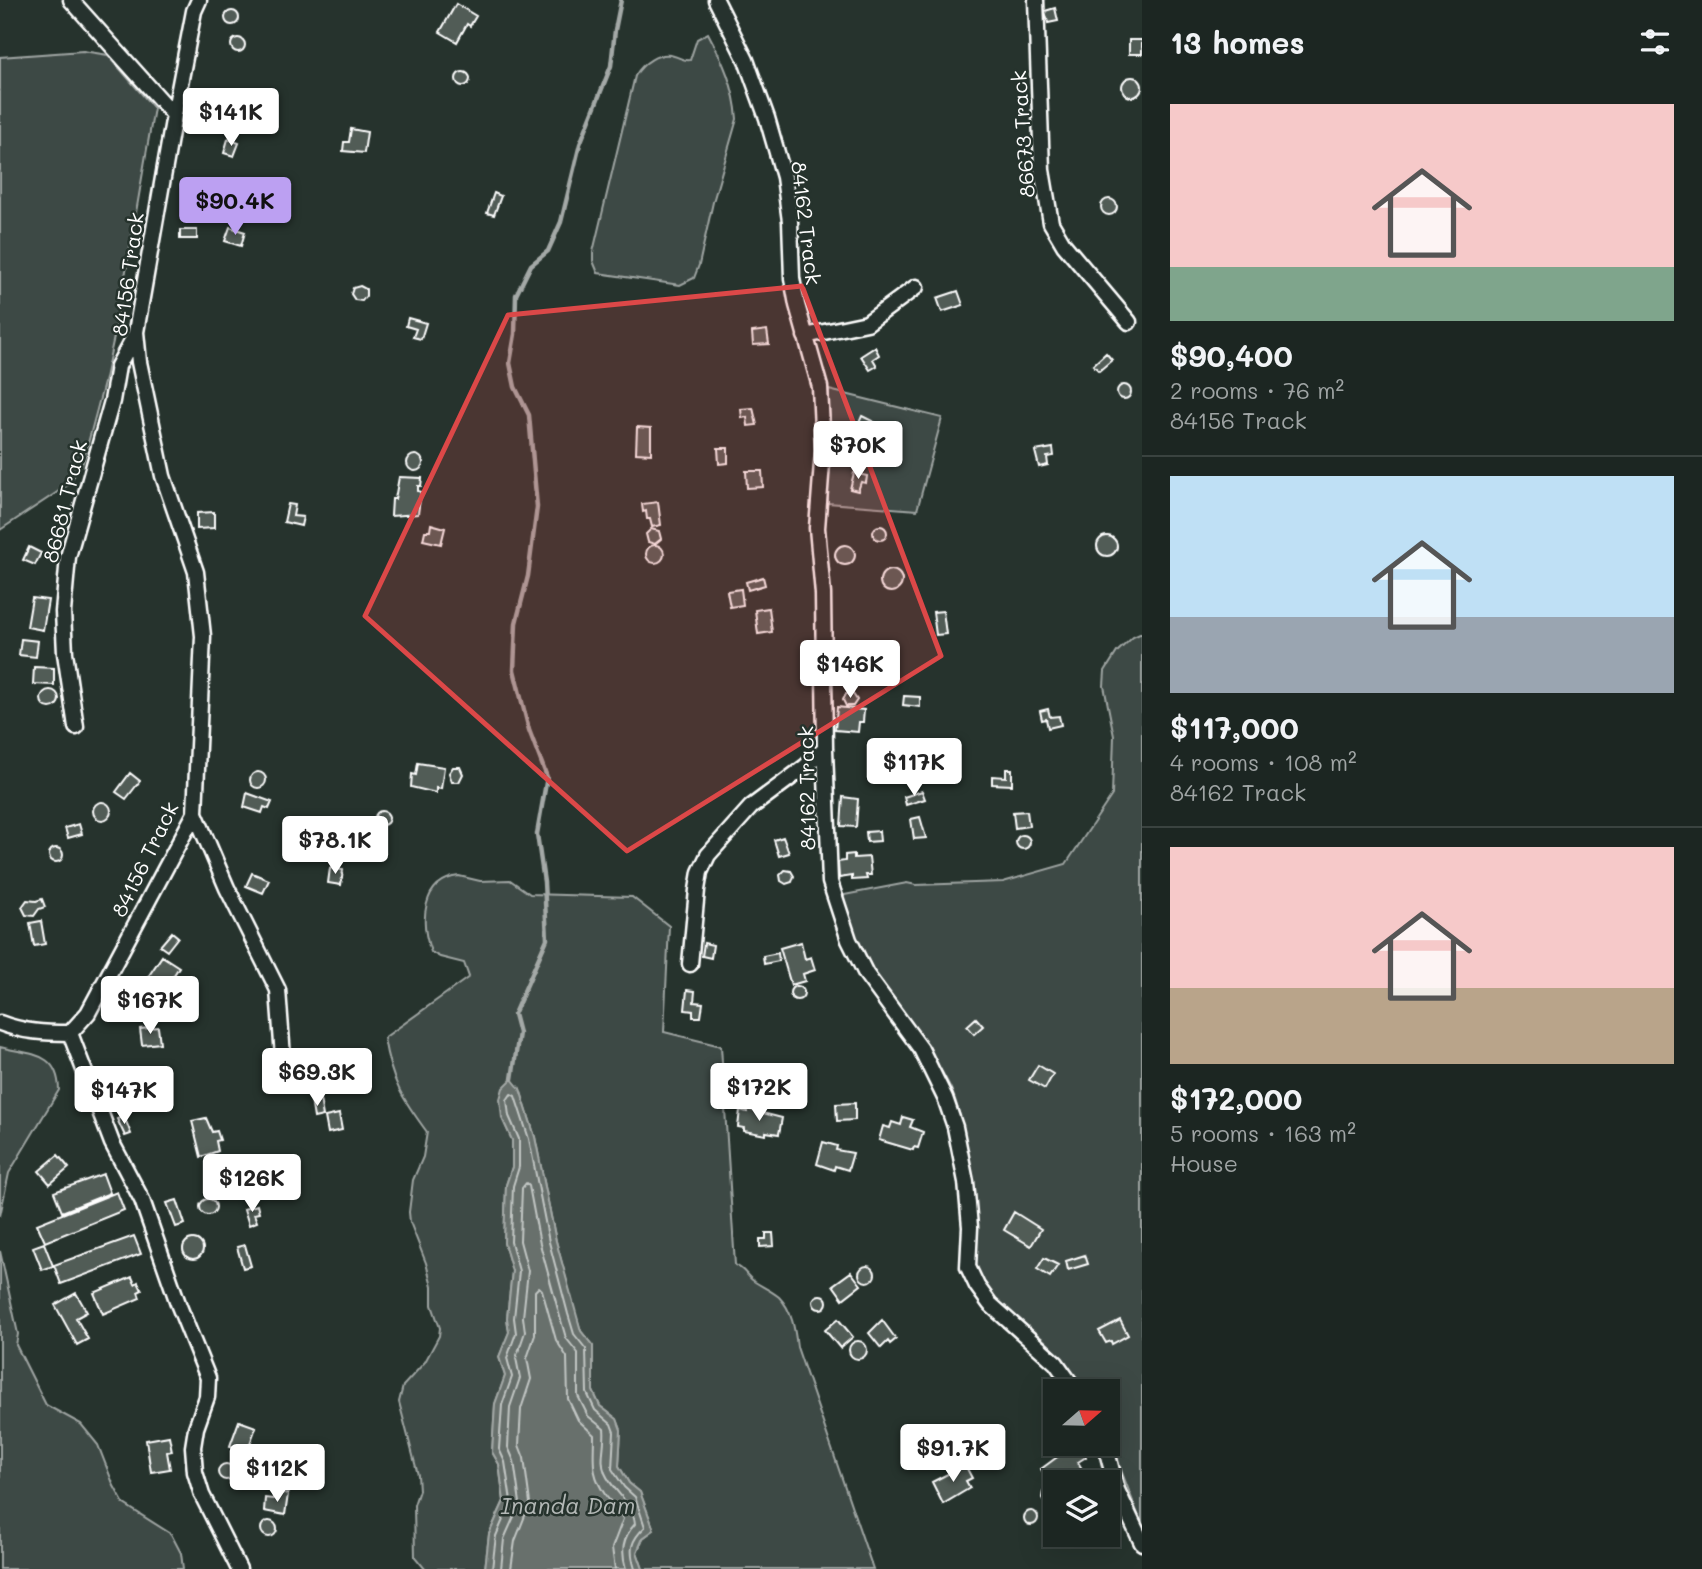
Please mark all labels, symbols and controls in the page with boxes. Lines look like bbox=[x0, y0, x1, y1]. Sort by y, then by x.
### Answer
text: 13 homes bbox=[1170, 22, 1305, 62]
icon: filters bbox=[1636, 23, 1674, 61]
street label: 86673 Track bbox=[1004, 69, 1040, 199]
pin: $141K bbox=[182, 88, 280, 148]
text: $141K bbox=[199, 96, 263, 126]
icon: home bbox=[1359, 150, 1485, 276]
street label: 84162 Track bbox=[786, 160, 828, 286]
pin: $90.4K bbox=[178, 177, 292, 237]
text: $90.4K bbox=[195, 185, 275, 215]
street label: 84156 Track bbox=[105, 210, 149, 338]
text: $90,400 bbox=[1170, 335, 1293, 375]
text: 2 rooms · 76 m² bbox=[1170, 375, 1344, 405]
text: 84156 Track bbox=[1170, 405, 1307, 435]
pin: $70K bbox=[817, 421, 899, 481]
text: $70K bbox=[830, 429, 886, 459]
street label: 86681 Track bbox=[36, 437, 92, 565]
icon: home bbox=[1359, 522, 1485, 648]
pin: $146K bbox=[801, 640, 899, 700]
text: $146K bbox=[816, 648, 884, 678]
text: $117,000 bbox=[1170, 707, 1299, 747]
street label: 84162 Track bbox=[791, 726, 821, 850]
pin: $117K bbox=[865, 738, 963, 798]
text: $117K bbox=[883, 746, 945, 776]
text: 4 rooms · 108 m² bbox=[1170, 747, 1357, 777]
text: 84162 Track bbox=[1170, 777, 1306, 807]
street label: 84156 Track bbox=[104, 797, 184, 921]
pin: $78.1K bbox=[278, 816, 392, 876]
text: $78.1K bbox=[298, 824, 372, 854]
icon: home bbox=[1359, 893, 1485, 1019]
pin: $167K bbox=[101, 976, 199, 1036]
text: $167K bbox=[117, 984, 183, 1014]
pin: $69.3K bbox=[260, 1048, 374, 1108]
text: $69.3K bbox=[278, 1056, 356, 1086]
pin: $172K bbox=[710, 1064, 808, 1123]
pin: $147K bbox=[75, 1066, 173, 1126]
text: $172K bbox=[726, 1071, 792, 1101]
text: $147K bbox=[91, 1074, 157, 1104]
text: $172,000 bbox=[1170, 1078, 1302, 1118]
text: 5 rooms · 163 m² bbox=[1170, 1118, 1356, 1148]
text: House bbox=[1170, 1148, 1238, 1178]
pin: $126K bbox=[203, 1154, 301, 1214]
text: $126K bbox=[219, 1162, 285, 1192]
north arrow bbox=[1043, 1379, 1120, 1456]
map controls bbox=[1043, 1379, 1120, 1547]
pin: $91.7K bbox=[896, 1424, 1010, 1484]
text: $91.7K bbox=[916, 1432, 990, 1462]
pin: $112K bbox=[228, 1444, 326, 1504]
text: $112K bbox=[246, 1452, 308, 1482]
button: layers bbox=[1043, 1470, 1120, 1547]
water label: Inanda Dam bbox=[501, 1490, 635, 1520]

